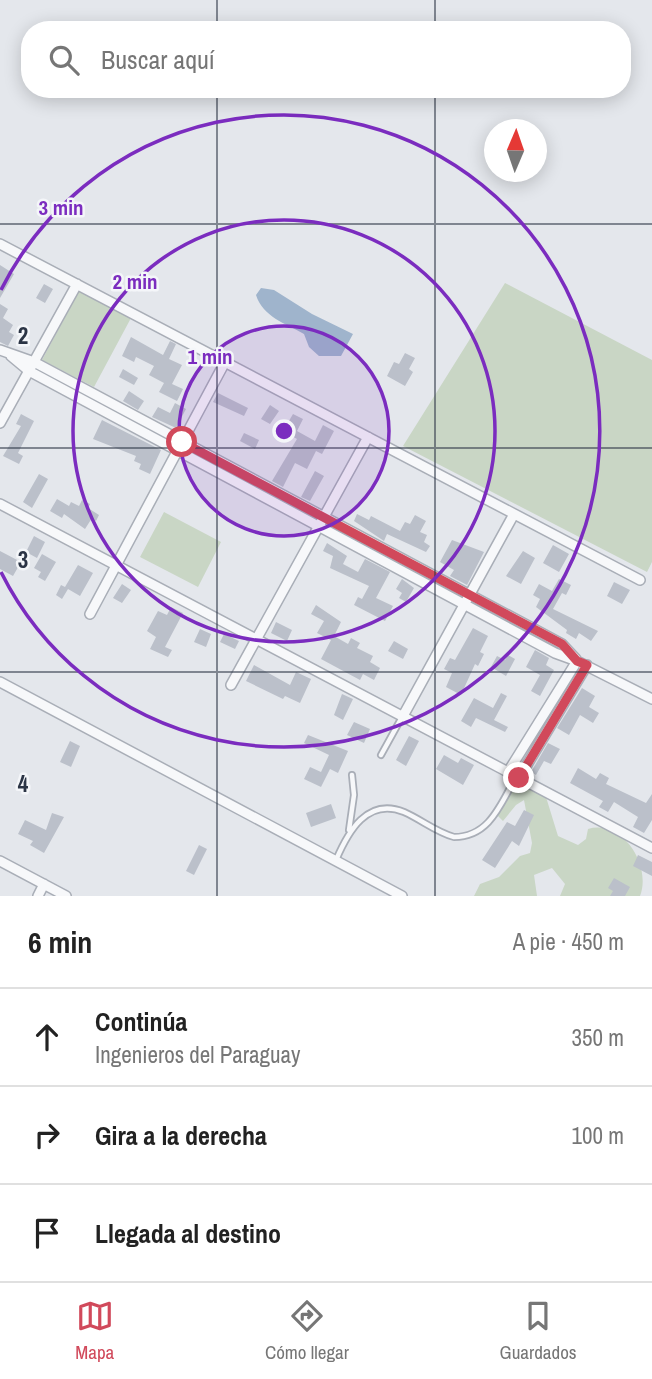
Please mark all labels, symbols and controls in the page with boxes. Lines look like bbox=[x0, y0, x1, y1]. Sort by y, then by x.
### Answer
search box bbox=[21, 21, 631, 98]
icon: search bbox=[45, 41, 83, 79]
text: Buscar aquí bbox=[101, 42, 215, 77]
north arrow bbox=[484, 119, 547, 182]
text: 3 min bbox=[39, 193, 83, 222]
text: 2 min bbox=[113, 267, 157, 296]
text: 2 bbox=[18, 320, 28, 351]
text: 1 min bbox=[188, 342, 232, 371]
centre of rings bbox=[272, 419, 296, 443]
route start bbox=[166, 426, 197, 457]
text: 3 bbox=[18, 544, 28, 575]
route end bbox=[503, 762, 534, 793]
text: 4 bbox=[18, 768, 29, 799]
text: 6 min bbox=[28, 922, 92, 962]
text: A pie · 450 m bbox=[513, 926, 624, 957]
text: Continúa bbox=[95, 1004, 187, 1039]
icon: ahead bbox=[28, 1018, 66, 1056]
text: 350 m bbox=[572, 1022, 624, 1053]
text: Ingenieros del Paraguay bbox=[95, 1039, 301, 1070]
icon: right bbox=[28, 1116, 66, 1154]
text: Gira a la derecha bbox=[95, 1118, 267, 1153]
text: 100 m bbox=[572, 1120, 624, 1151]
icon: arrive bbox=[28, 1214, 66, 1252]
text: Llegada al destino bbox=[95, 1216, 281, 1251]
tab: Mapa bbox=[75, 1297, 114, 1365]
tab: Cómo llegar bbox=[265, 1297, 349, 1365]
tab: Guardados bbox=[500, 1297, 577, 1365]

